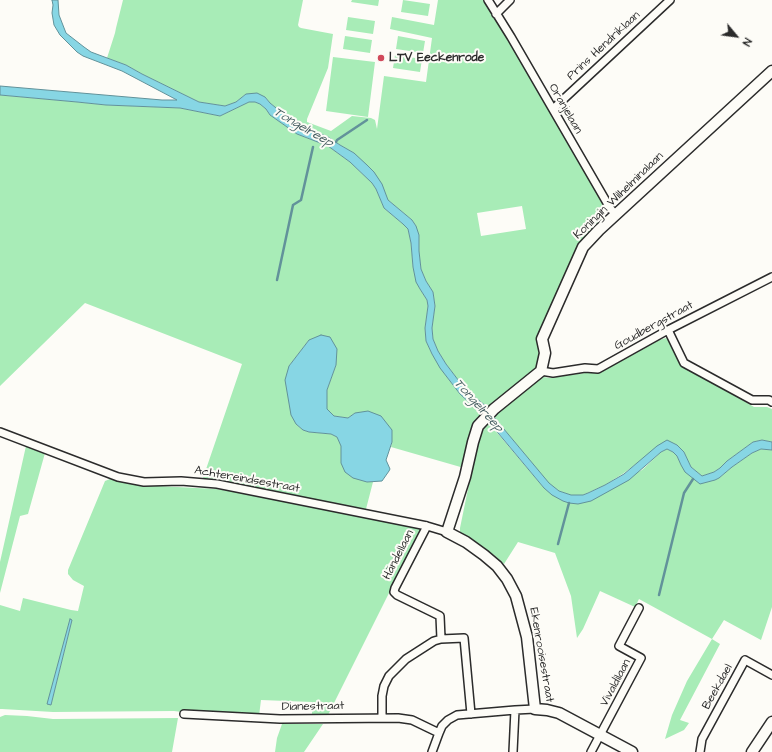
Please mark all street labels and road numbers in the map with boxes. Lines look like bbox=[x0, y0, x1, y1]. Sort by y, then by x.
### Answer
street label: Prins Hendriklaan bbox=[564, 8, 644, 84]
street label: Oranjelaan bbox=[545, 81, 585, 137]
street label: Koningin Wilhelminalaan bbox=[571, 149, 667, 243]
street label: Goudbergstraat bbox=[612, 298, 696, 354]
street label: Achtereindsestraat bbox=[193, 464, 301, 496]
street label: Händellaan bbox=[380, 528, 418, 582]
street label: Ekenrooisestraat bbox=[526, 606, 556, 704]
street label: Vivaldilaan bbox=[598, 657, 634, 709]
street label: Beekdael bbox=[700, 662, 736, 712]
street label: Dianestraat bbox=[282, 699, 344, 715]

